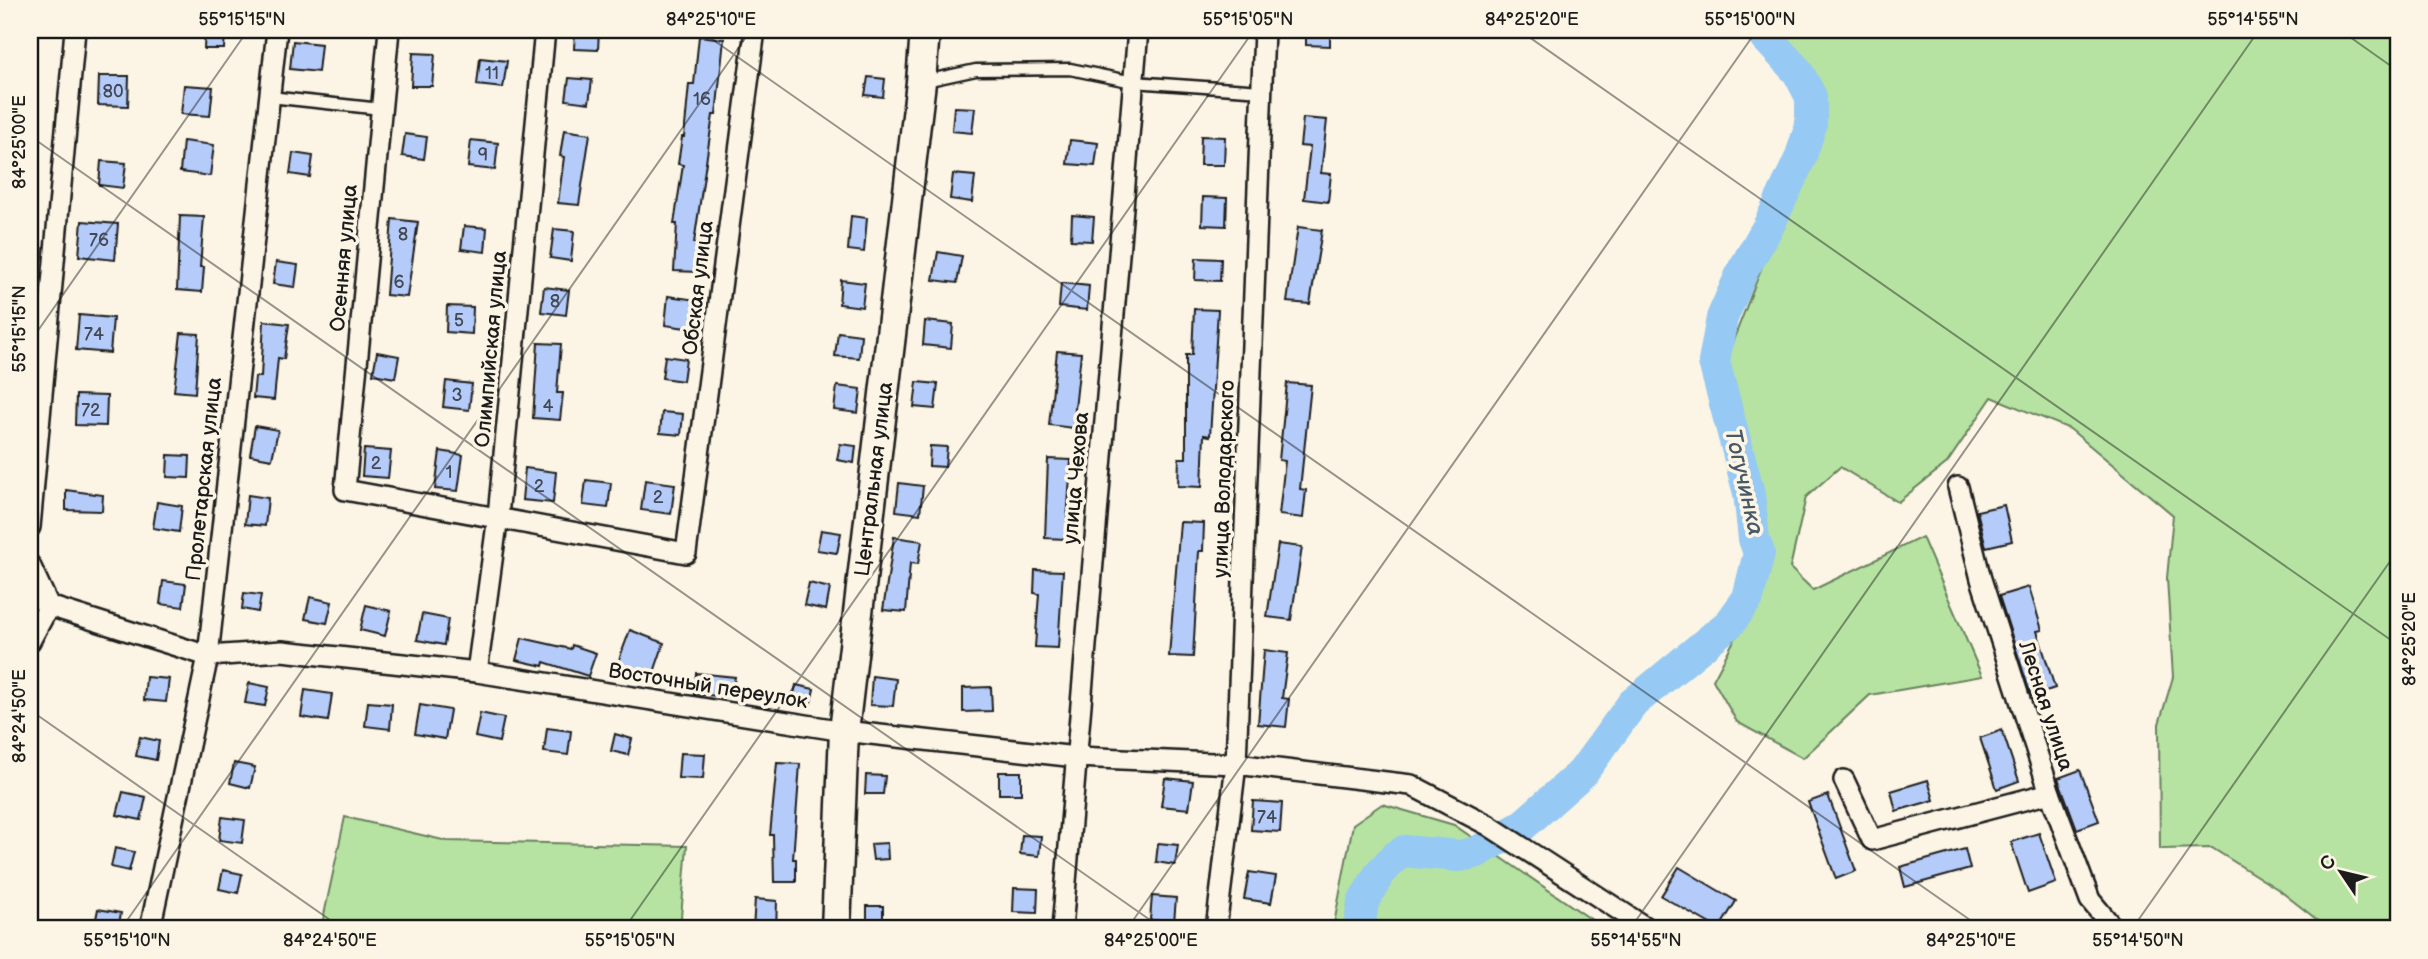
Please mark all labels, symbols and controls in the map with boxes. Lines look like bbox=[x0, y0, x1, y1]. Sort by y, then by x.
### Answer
text: 55°15'15"N bbox=[198, 9, 286, 30]
text: 84°25'10"E bbox=[666, 9, 756, 30]
text: 55°15'05"N bbox=[1202, 9, 1294, 30]
text: 84°25'20"E bbox=[1485, 9, 1579, 30]
text: 55°15'00"N bbox=[1704, 9, 1796, 30]
text: 55°14'55"N bbox=[2207, 9, 2299, 30]
house number: 11 bbox=[485, 63, 499, 84]
house number: 80 bbox=[102, 81, 124, 102]
house number: 16 bbox=[693, 89, 711, 110]
text: 84°25'00"E bbox=[9, 95, 30, 189]
house number: 9 bbox=[478, 145, 488, 166]
street label: Осенняя улица bbox=[325, 183, 363, 333]
street label: Обская улица bbox=[677, 219, 719, 357]
house number: 8 bbox=[398, 224, 408, 245]
house number: 76 bbox=[89, 230, 109, 251]
street label: Олимпийская улица bbox=[470, 249, 512, 448]
house number: 6 bbox=[394, 272, 405, 293]
text: 55°15'15"N bbox=[9, 285, 30, 373]
house number: 8 bbox=[550, 291, 560, 312]
house number: 5 bbox=[454, 310, 464, 331]
house number: 74 bbox=[84, 324, 104, 345]
street label: Пролетарская улица bbox=[181, 375, 227, 582]
street label: Центральная улица bbox=[850, 380, 898, 578]
street label: улица Володарского bbox=[1208, 380, 1240, 578]
house number: 3 bbox=[451, 385, 463, 406]
house number: 4 bbox=[543, 396, 554, 417]
house number: 72 bbox=[81, 400, 101, 421]
street label: улица Чехова bbox=[1058, 410, 1094, 545]
water label: Тогучинка bbox=[1718, 426, 1770, 538]
house number: 2 bbox=[371, 453, 382, 474]
house number: 1 bbox=[446, 462, 452, 483]
house number: 2 bbox=[534, 476, 545, 497]
house number: 2 bbox=[653, 487, 664, 508]
text: 84°25'20"E bbox=[2399, 592, 2420, 686]
street label: Лесная улица bbox=[2013, 637, 2079, 775]
street label: Восточный переулок bbox=[607, 658, 809, 714]
text: 84°24'50"E bbox=[9, 669, 30, 763]
house number: 74 bbox=[1257, 807, 1277, 828]
north arrow bbox=[2306, 836, 2376, 906]
text: С bbox=[2315, 851, 2342, 875]
text: 55°15'10"N bbox=[83, 930, 171, 951]
text: 84°24'50"E bbox=[283, 930, 377, 951]
text: 55°15'05"N bbox=[584, 930, 676, 951]
text: 84°25'00"E bbox=[1104, 930, 1198, 951]
text: 55°14'55"N bbox=[1590, 930, 1682, 951]
text: 84°25'10"E bbox=[1926, 930, 2016, 951]
text: 55°14'50"N bbox=[2092, 930, 2184, 951]

